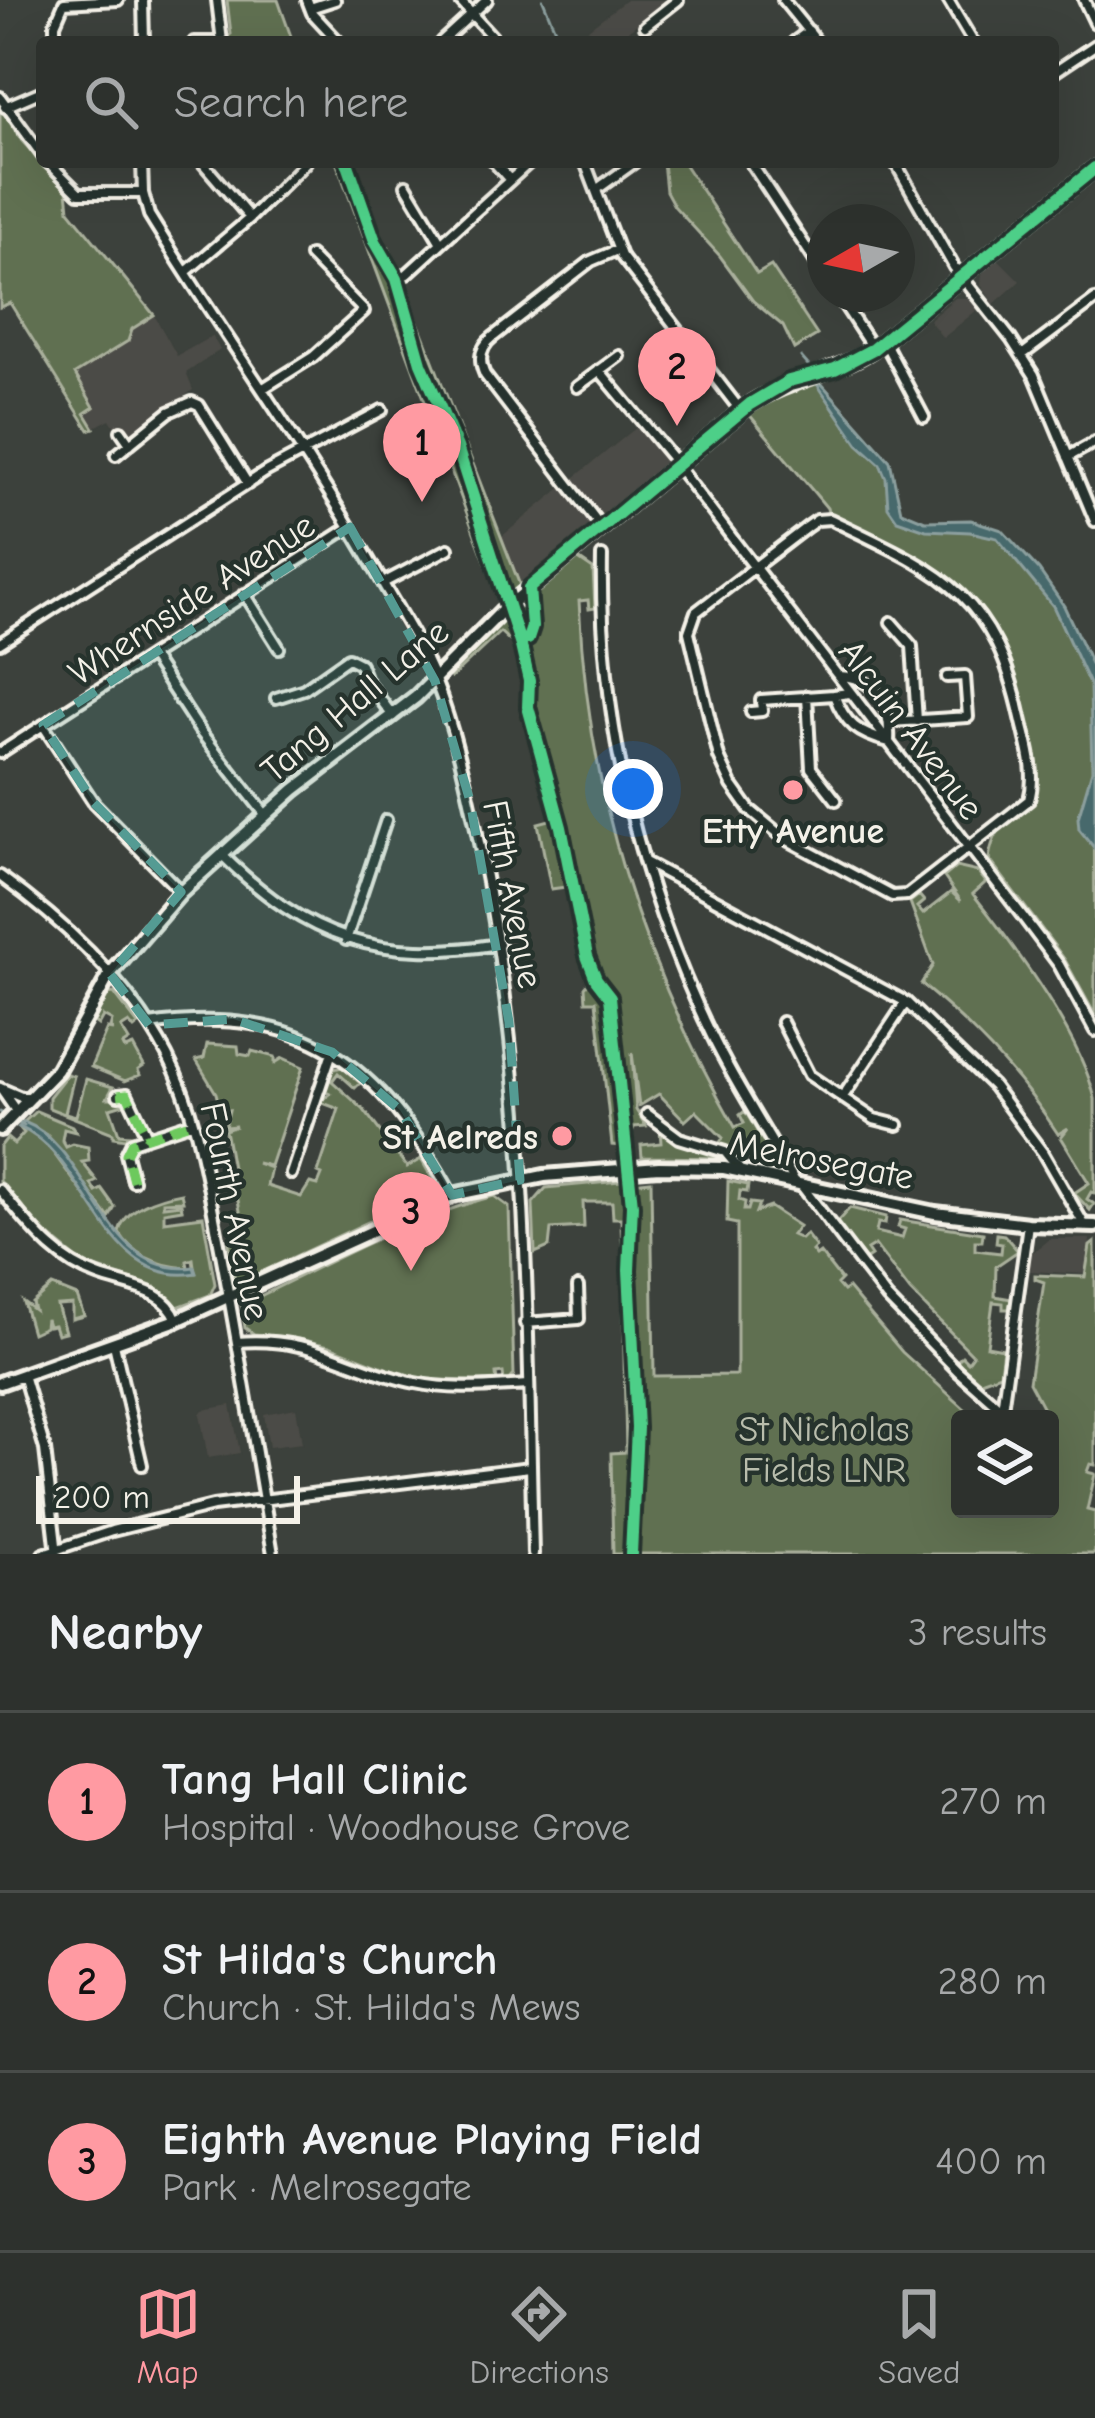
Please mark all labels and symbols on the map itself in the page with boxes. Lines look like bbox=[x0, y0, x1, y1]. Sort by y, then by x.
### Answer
north arrow bbox=[807, 204, 915, 312]
pin: 2 bbox=[638, 327, 716, 426]
pin: 1 bbox=[383, 403, 461, 502]
street label: Whernside Avenue bbox=[61, 505, 322, 694]
street label: Tang Hall Lane bbox=[253, 611, 457, 791]
street label: Alcuin Avenue bbox=[830, 632, 992, 828]
your location bbox=[603, 759, 663, 819]
marker: Etty Avenue bbox=[780, 777, 806, 803]
street label: Fifth Avenue bbox=[474, 797, 551, 992]
place label: Etty Avenue bbox=[702, 811, 884, 852]
street label: Fourth Avenue bbox=[191, 1099, 278, 1324]
place label: St Aelreds bbox=[382, 1117, 538, 1158]
marker: St Aelreds bbox=[549, 1123, 575, 1149]
street label: Melrosegate bbox=[726, 1123, 917, 1198]
pin: 3 bbox=[372, 1172, 450, 1271]
park label: St Nicholas Fields LNR bbox=[738, 1409, 910, 1491]
scale bar bbox=[36, 1470, 300, 1523]

